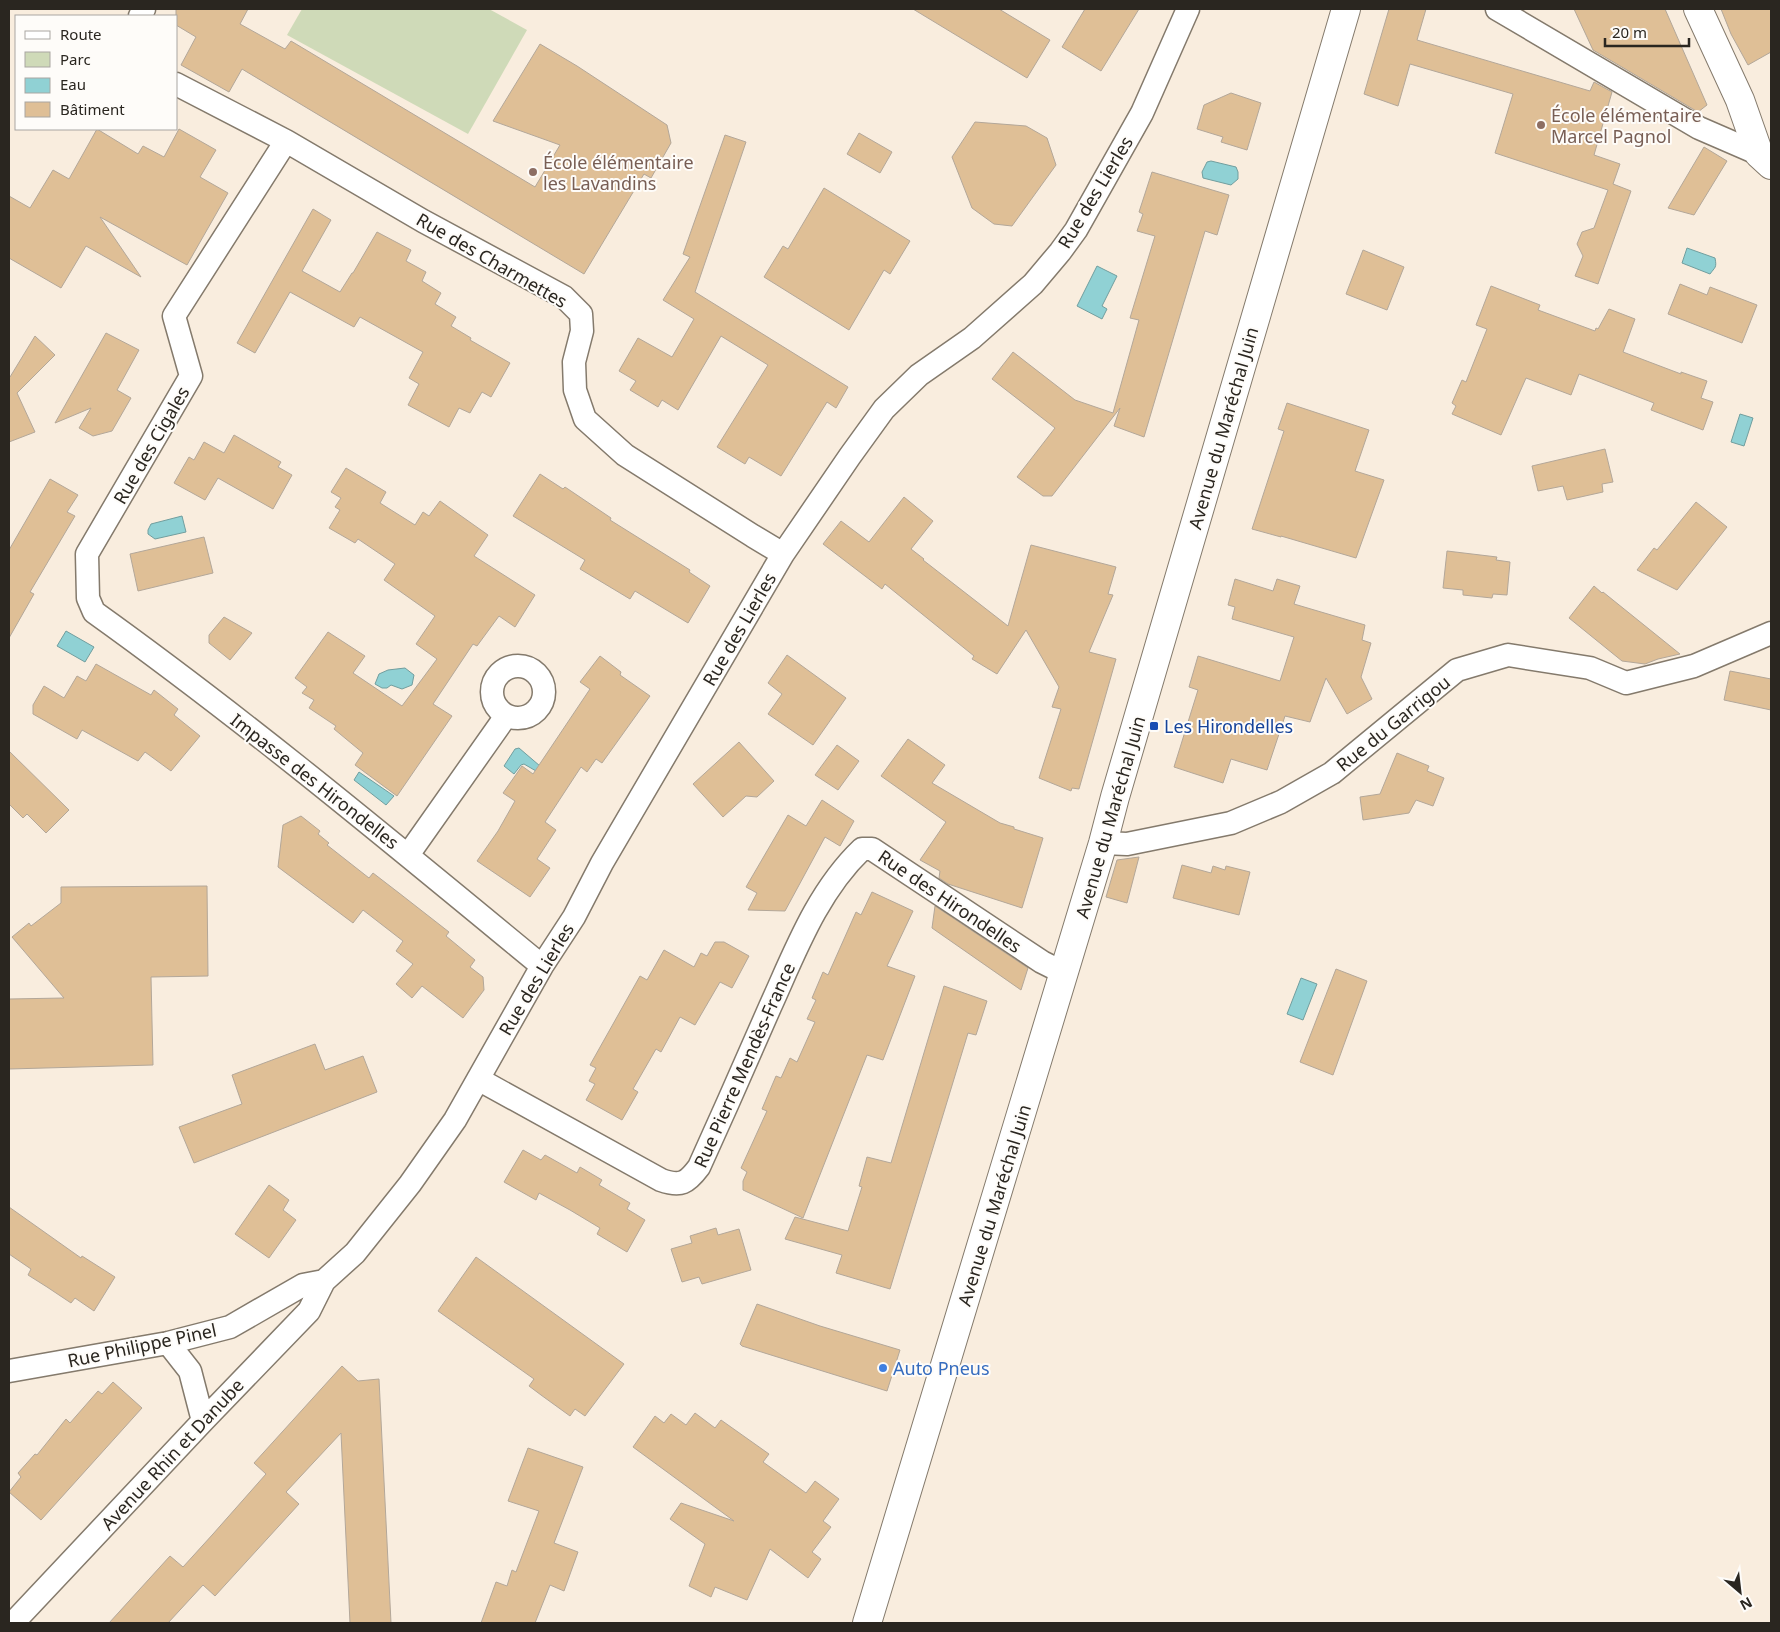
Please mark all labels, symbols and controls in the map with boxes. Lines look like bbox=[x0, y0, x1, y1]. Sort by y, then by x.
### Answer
legend bbox=[15, 15, 178, 130]
scale bar bbox=[1605, 15, 1689, 47]
text: 20 m bbox=[1612, 22, 1647, 42]
text: Route bbox=[60, 24, 102, 44]
text: Parc bbox=[60, 49, 91, 69]
text: Eau bbox=[60, 74, 86, 94]
text: Bâtiment bbox=[60, 99, 125, 119]
place label: École élémentaire Marcel Pagnol bbox=[1551, 103, 1702, 148]
marker: École élémentaire Marcel Pagnol bbox=[1535, 119, 1547, 131]
street label: Rue des Lierles bbox=[1052, 131, 1138, 253]
place label: École élémentaire les Lavandins bbox=[543, 150, 694, 195]
marker: École élémentaire les Lavandins bbox=[527, 166, 539, 178]
street label: Rue des Charmettes bbox=[412, 207, 572, 313]
street label: Avenue du Maréchal Juin bbox=[1183, 324, 1263, 532]
street label: Rue des Cigales bbox=[108, 382, 194, 508]
street label: Rue des Lierles bbox=[697, 568, 781, 690]
street label: Rue du Garrigou bbox=[1331, 670, 1455, 776]
street label: Impasse des Hirondelles bbox=[226, 708, 404, 854]
street label: Avenue du Maréchal Juin bbox=[1070, 713, 1150, 921]
place label: Les Hirondelles bbox=[1164, 714, 1293, 738]
marker: Les Hirondelles bbox=[1148, 720, 1160, 732]
street label: Rue des Hirondelles bbox=[874, 844, 1026, 958]
street label: Rue des Lierles bbox=[493, 918, 579, 1040]
street label: Rue Pierre Mendès-France bbox=[688, 959, 800, 1171]
street label: Avenue du Maréchal Juin bbox=[952, 1101, 1036, 1309]
street label: Rue Philippe Pinel bbox=[65, 1318, 219, 1372]
place label: Auto Pneus bbox=[893, 1356, 990, 1380]
marker: Auto Pneus bbox=[877, 1362, 889, 1374]
street label: Avenue Rhin et Danube bbox=[95, 1373, 249, 1535]
north arrow bbox=[1715, 1567, 1765, 1617]
text: N bbox=[1737, 1593, 1756, 1615]

